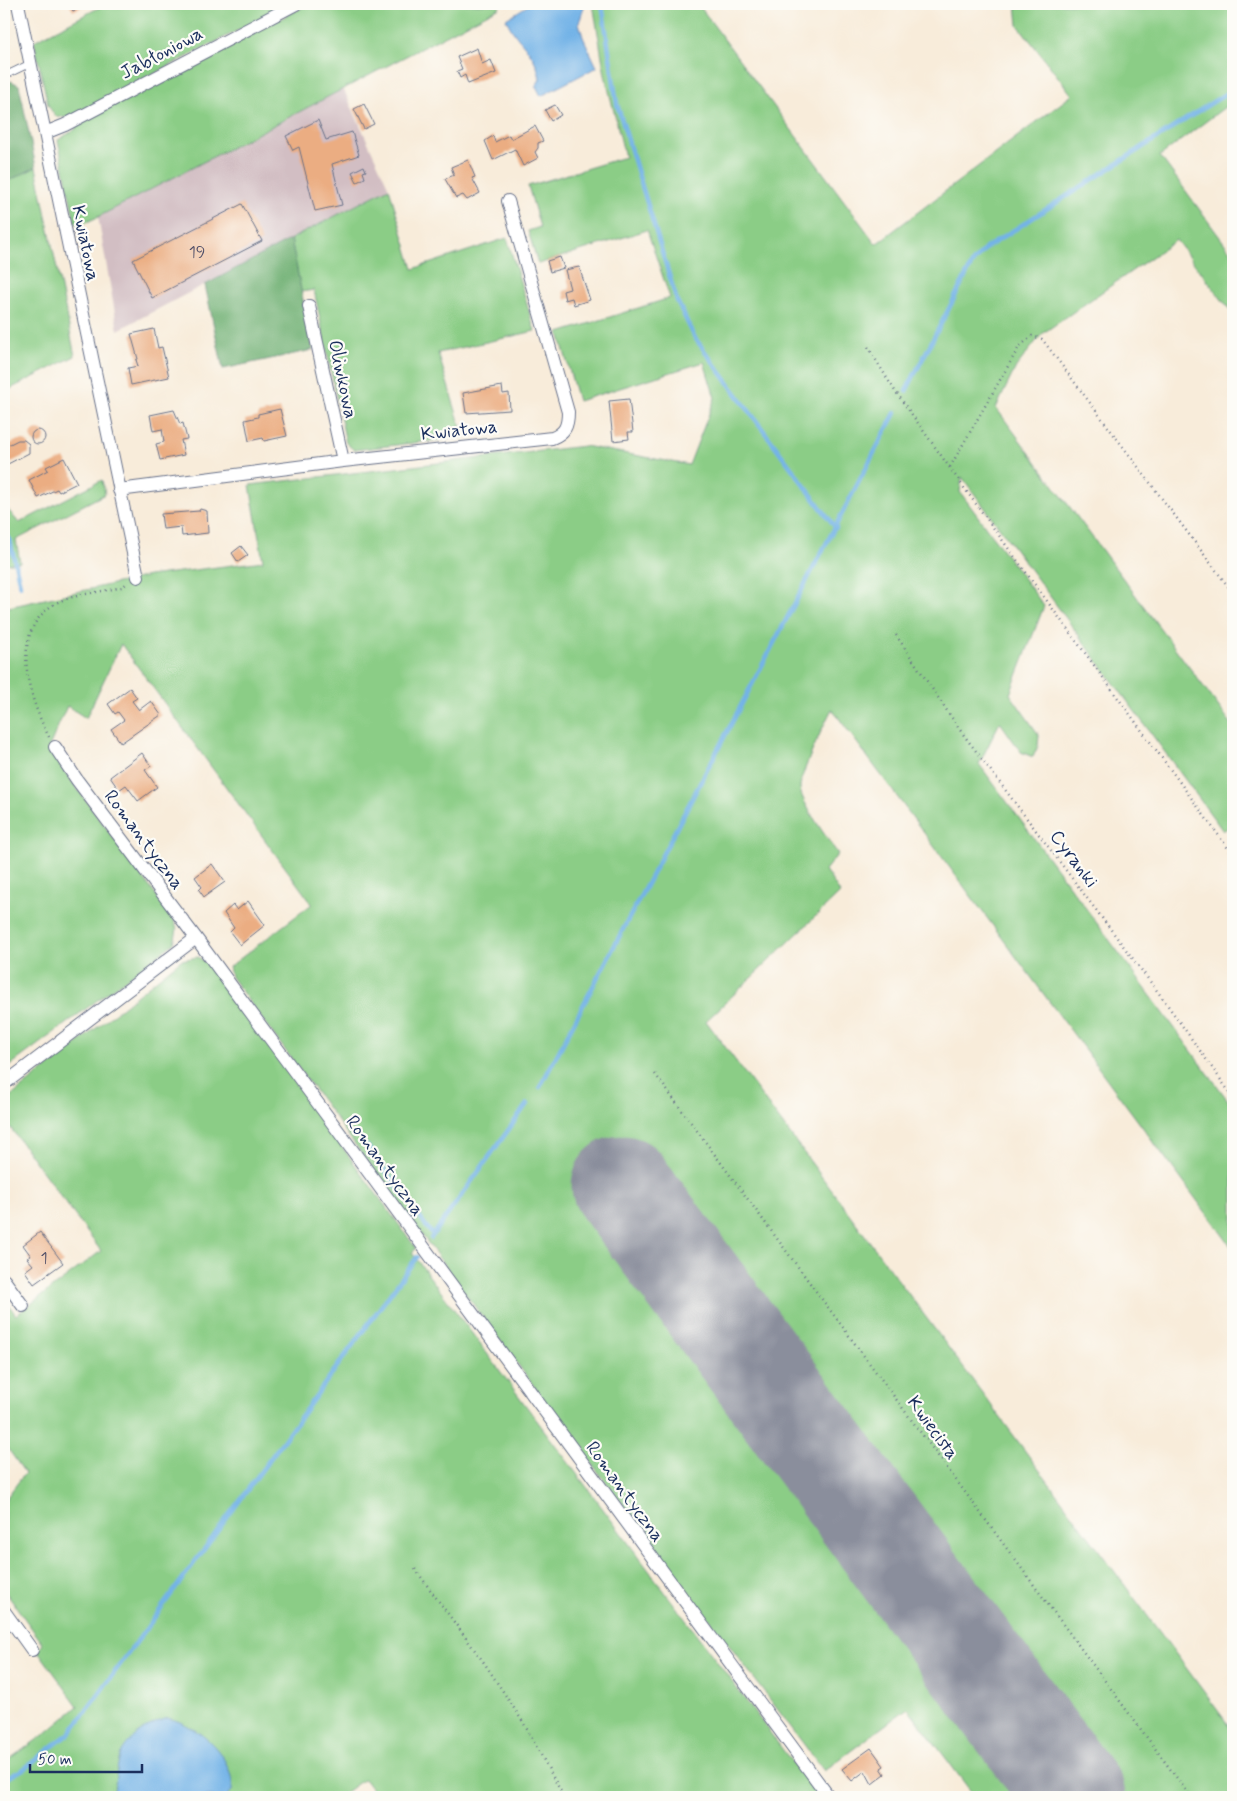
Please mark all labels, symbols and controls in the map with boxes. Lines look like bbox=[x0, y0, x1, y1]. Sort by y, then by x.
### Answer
street label: Jabłoniowa bbox=[116, 21, 207, 86]
street label: Kwiatowa bbox=[65, 203, 106, 284]
house number: 19 bbox=[189, 242, 205, 263]
street label: Oliwkowa bbox=[322, 338, 363, 421]
street label: Kwiatowa bbox=[420, 414, 499, 447]
street label: Romantyczna bbox=[98, 785, 190, 895]
street label: Cyranki bbox=[1044, 825, 1104, 893]
street label: Romantyczna bbox=[340, 1110, 430, 1221]
house number: 1 bbox=[40, 1248, 48, 1269]
street label: Kwiecista bbox=[901, 1391, 964, 1465]
street label: Romantyczna bbox=[580, 1436, 670, 1547]
scale bar bbox=[30, 1741, 142, 1773]
text: 50 m bbox=[38, 1750, 72, 1770]

